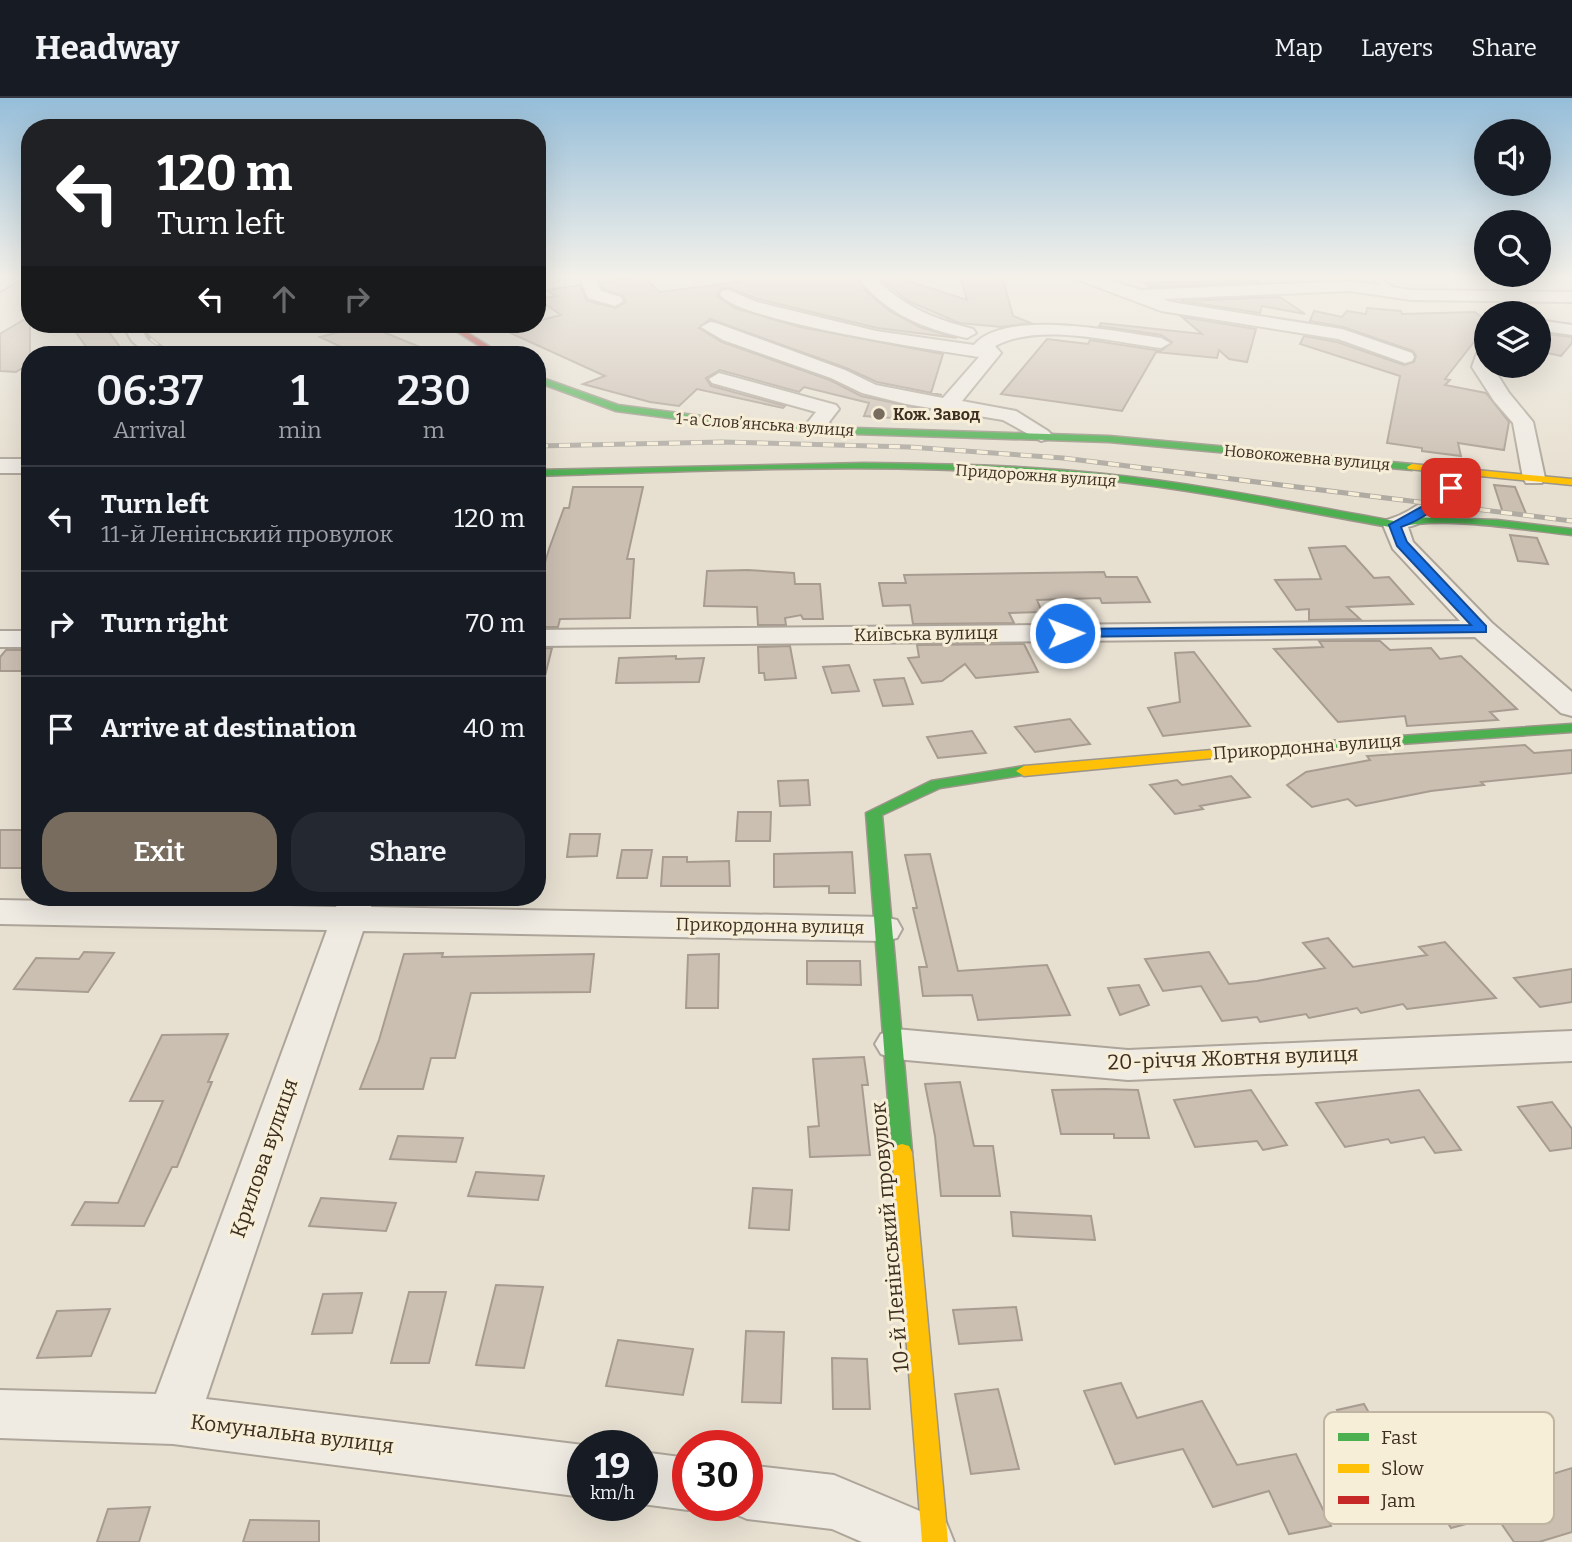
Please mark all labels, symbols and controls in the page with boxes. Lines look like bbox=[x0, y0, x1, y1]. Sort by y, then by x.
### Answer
text: Headway bbox=[35, 28, 179, 68]
text: Map bbox=[1275, 34, 1323, 62]
text: Layers bbox=[1361, 34, 1433, 62]
text: Share bbox=[1471, 34, 1537, 62]
map controls bbox=[1474, 119, 1551, 378]
button: sound bbox=[1474, 119, 1551, 196]
text: 120 m bbox=[157, 144, 292, 203]
icon: left bbox=[42, 147, 133, 238]
text: Turn left bbox=[157, 204, 285, 242]
button: search bbox=[1474, 210, 1551, 287]
icon: left bbox=[192, 280, 230, 318]
icon: ahead bbox=[265, 280, 303, 318]
icon: right bbox=[338, 280, 376, 318]
button: layers bbox=[1474, 301, 1551, 378]
text: 06:37 bbox=[96, 366, 203, 416]
text: 1 bbox=[291, 366, 309, 416]
text: 230 bbox=[397, 366, 471, 416]
place label: Кож. Завод bbox=[893, 405, 981, 424]
marker: Кож. Завод bbox=[871, 406, 887, 422]
street label: 1-а Слов’янська вулиця bbox=[675, 409, 855, 440]
text: Arrival bbox=[113, 416, 186, 444]
text: min bbox=[278, 416, 322, 444]
text: m bbox=[423, 416, 445, 444]
street label: Новокожевна вулиця bbox=[1223, 441, 1391, 474]
pin bbox=[1421, 458, 1481, 518]
street label: Придорожня вулиця bbox=[955, 460, 1117, 491]
icon: arrive bbox=[1432, 469, 1470, 507]
text: Turn left bbox=[101, 489, 209, 520]
icon: left bbox=[42, 500, 80, 538]
text: 120 m bbox=[454, 503, 525, 534]
text: 11-й Ленінський провулок bbox=[101, 520, 393, 548]
position arrow bbox=[1028, 596, 1102, 670]
icon: right bbox=[42, 605, 80, 643]
text: Turn right bbox=[101, 608, 228, 639]
text: 70 m bbox=[466, 608, 525, 639]
street label: Київська вулиця bbox=[854, 622, 998, 646]
icon: arrive bbox=[42, 710, 80, 748]
text: Arrive at destination bbox=[101, 713, 356, 744]
text: 40 m bbox=[463, 713, 525, 744]
street label: Прикордонна вулиця bbox=[1212, 729, 1402, 765]
button: Exit bbox=[42, 812, 277, 892]
button: Share bbox=[291, 812, 525, 892]
street label: Прикордонна вулиця bbox=[675, 913, 865, 939]
street label: 20-річчя Жовтня вулиця bbox=[1107, 1041, 1359, 1075]
street label: Крилова вулиця bbox=[225, 1075, 303, 1241]
street label: 10-й Ленінський провулок bbox=[865, 1100, 915, 1373]
street label: Комунальна вулиця bbox=[189, 1409, 395, 1459]
legend bbox=[1324, 1412, 1554, 1524]
text: Fast bbox=[1381, 1426, 1418, 1449]
speed limit sign: 30 bbox=[672, 1430, 763, 1521]
text: 19 bbox=[595, 1445, 630, 1487]
text: Slow bbox=[1381, 1457, 1424, 1480]
text: km/h bbox=[590, 1482, 635, 1504]
text: Jam bbox=[1380, 1489, 1415, 1512]

